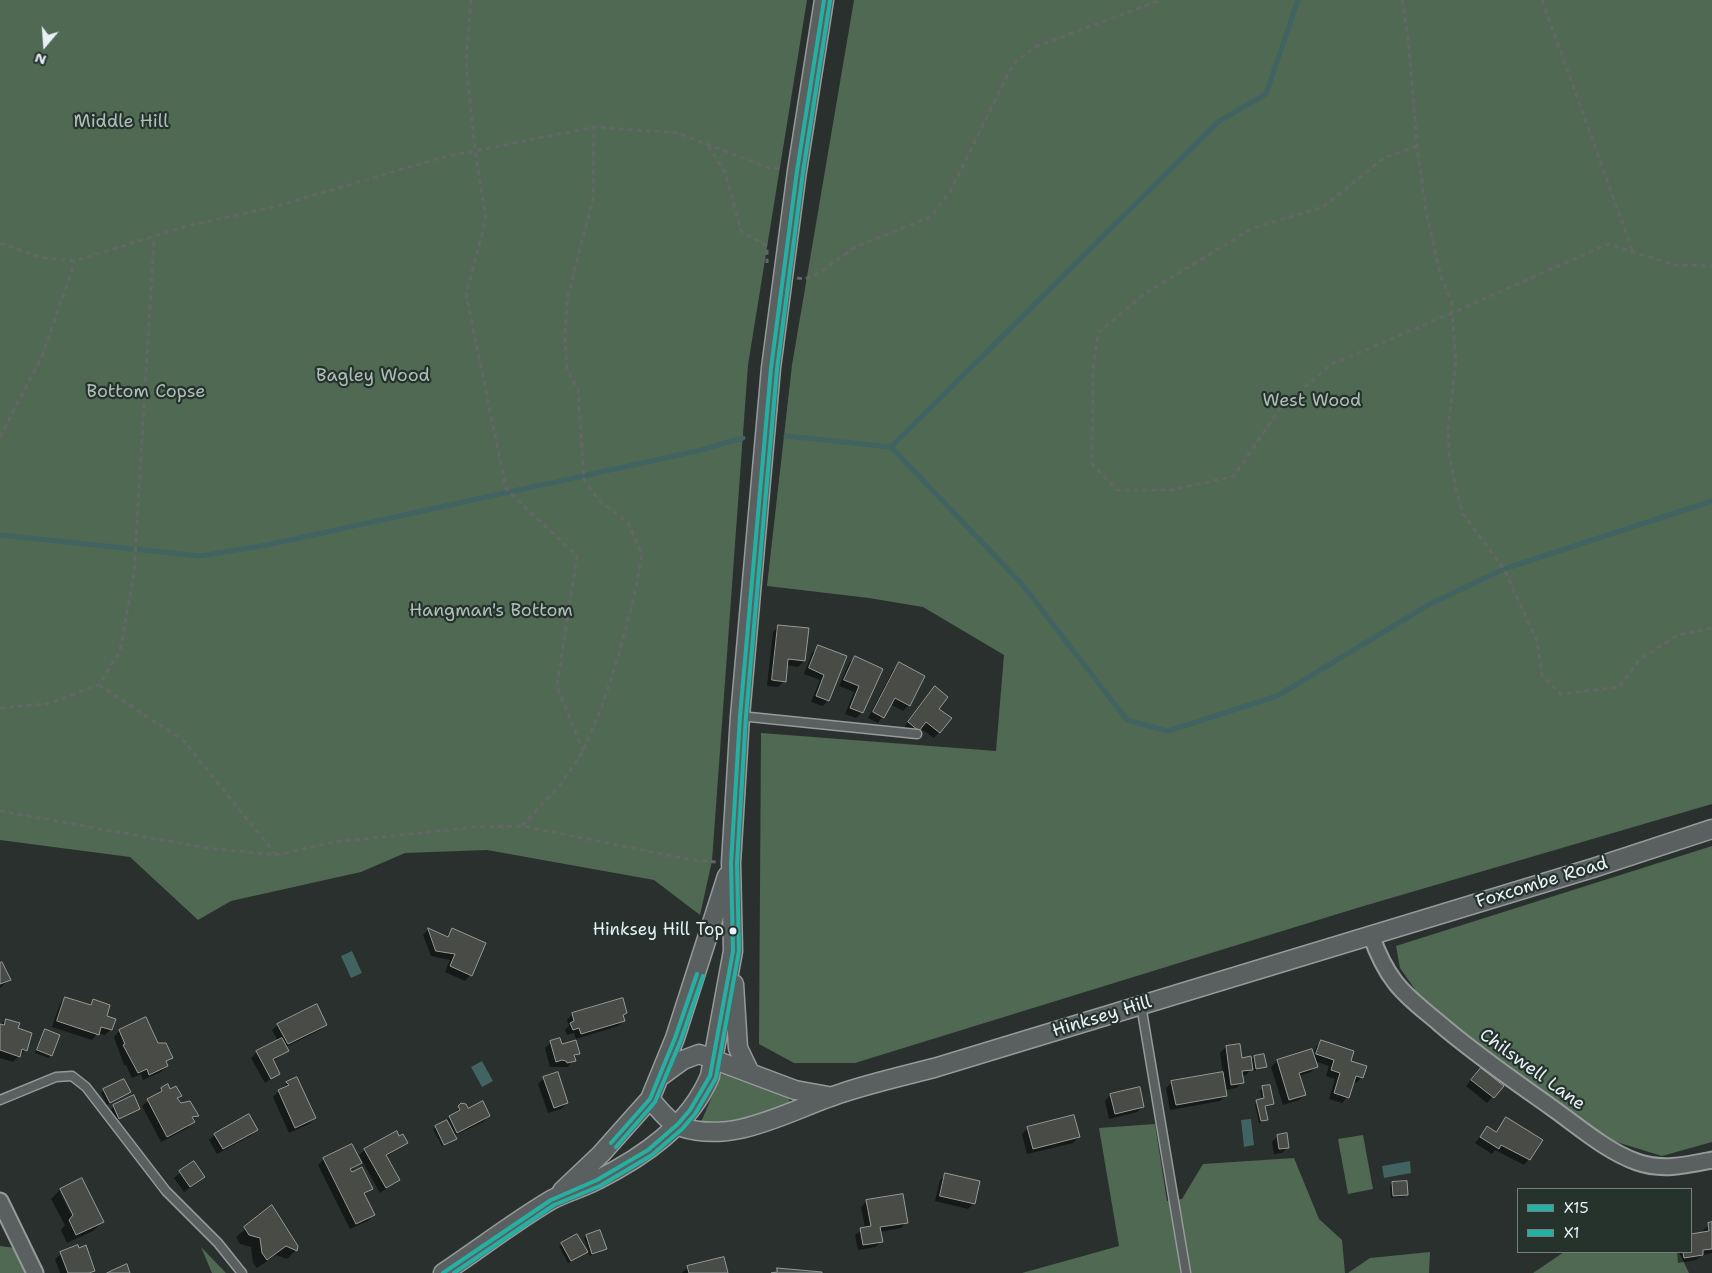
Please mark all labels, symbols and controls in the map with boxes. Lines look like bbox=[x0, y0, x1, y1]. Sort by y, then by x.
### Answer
north arrow bbox=[20, 20, 70, 70]
text: N bbox=[32, 49, 48, 70]
park label: Middle Hill bbox=[73, 111, 169, 133]
park label: Bagley Wood bbox=[316, 365, 430, 387]
park label: Bottom Copse bbox=[87, 381, 205, 403]
park label: West Wood bbox=[1263, 390, 1361, 412]
park label: Hangman's Bottom bbox=[409, 600, 573, 622]
street label: Foxcombe Road bbox=[1474, 853, 1610, 913]
place label: Hinksey Hill Top bbox=[593, 921, 724, 941]
marker: Hinksey Hill Top bbox=[728, 926, 738, 936]
street label: Hinksey Hill bbox=[1050, 992, 1154, 1042]
street label: Chilswell Lane bbox=[1475, 1024, 1589, 1116]
legend bbox=[1517, 1188, 1692, 1253]
text: X15 bbox=[1564, 1198, 1589, 1218]
text: X1 bbox=[1564, 1223, 1580, 1243]

